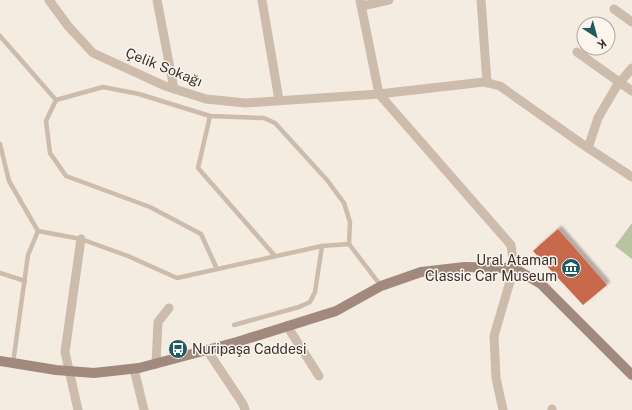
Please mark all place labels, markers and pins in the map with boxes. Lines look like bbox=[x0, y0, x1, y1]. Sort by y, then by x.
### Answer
place label: Ural Ataman Classic Car Museum bbox=[425, 252, 557, 284]
museum icon: Ural Ataman Classic Car Museum bbox=[560, 257, 582, 279]
bus stop icon: Nuripaşa Caddesi bbox=[167, 338, 189, 360]
place label: Nuripaşa Caddesi bbox=[192, 341, 306, 357]

